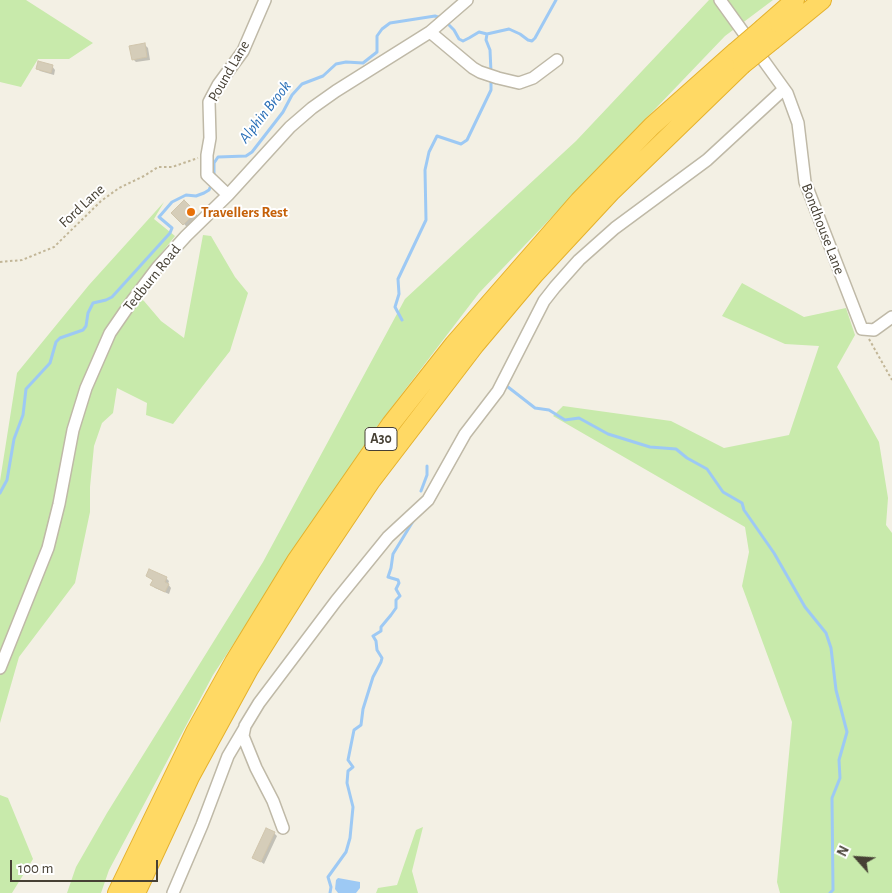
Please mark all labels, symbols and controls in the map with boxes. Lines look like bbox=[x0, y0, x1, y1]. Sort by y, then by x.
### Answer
street label: Pound Lane bbox=[204, 37, 254, 105]
water label: Alphin Brook bbox=[235, 77, 295, 147]
street label: Ford Lane bbox=[55, 180, 109, 232]
street label: Bondhouse Lane bbox=[797, 181, 849, 277]
place label: Travellers Rest bbox=[201, 203, 288, 221]
marker: Travellers Rest bbox=[185, 206, 197, 218]
street label: Tedburn Road bbox=[119, 241, 185, 315]
road number: A30 bbox=[365, 428, 397, 450]
north arrow bbox=[832, 833, 882, 883]
text: N bbox=[835, 844, 852, 859]
scale bar bbox=[12, 850, 160, 882]
text: 100 m bbox=[18, 861, 53, 876]

